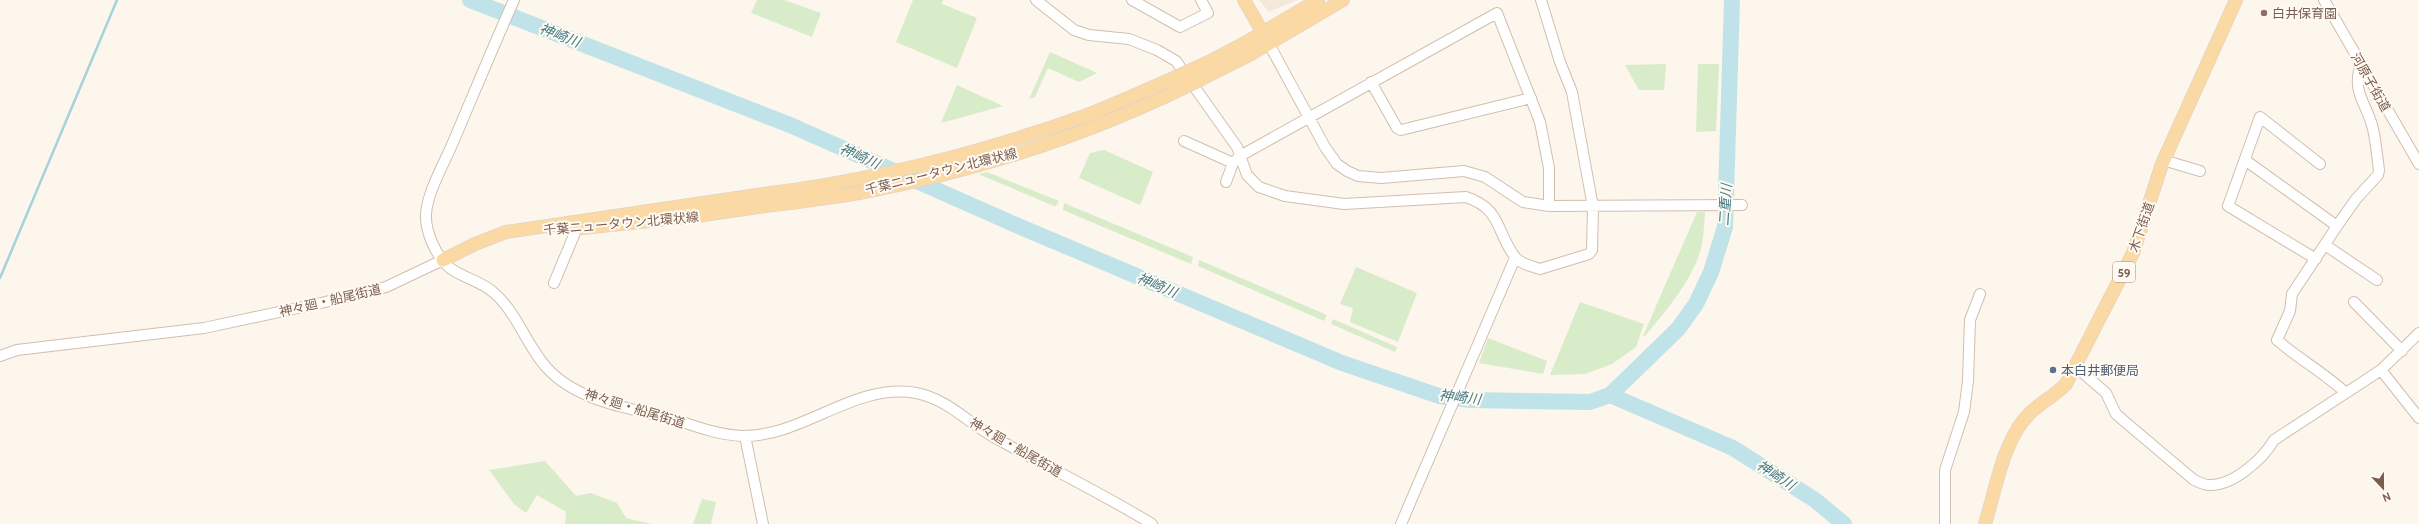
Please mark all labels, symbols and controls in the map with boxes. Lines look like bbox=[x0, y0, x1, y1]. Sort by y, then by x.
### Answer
place label: 白井保育園 bbox=[2272, 5, 2337, 21]
marker: 白井保育園 bbox=[2259, 8, 2269, 18]
water label: 神崎川 bbox=[537, 19, 585, 52]
street label: 河原子街道 bbox=[2348, 50, 2394, 114]
water label: 神崎川 bbox=[837, 139, 885, 174]
street label: 千葉ニュータウン北環状線 bbox=[863, 144, 1019, 198]
water label: 二重川 bbox=[1715, 181, 1736, 227]
street label: 木下街道 bbox=[2125, 200, 2157, 254]
street label: 千葉ニュータウン北環状線 bbox=[543, 208, 699, 238]
road number: 59 bbox=[2113, 262, 2135, 282]
water label: 神崎川 bbox=[1134, 269, 1182, 302]
street label: 神々廻・船尾街道 bbox=[278, 281, 382, 319]
place label: 本白井郵便局 bbox=[2061, 362, 2139, 378]
marker: 本白井郵便局 bbox=[2048, 365, 2058, 375]
street label: 神々廻・船尾街道 bbox=[583, 385, 687, 431]
water label: 神崎川 bbox=[1438, 386, 1484, 409]
street label: 神々廻・船尾街道 bbox=[967, 414, 1065, 480]
water label: 神崎川 bbox=[1753, 456, 1800, 495]
north arrow bbox=[2363, 468, 2403, 508]
text: N bbox=[2381, 489, 2393, 505]

